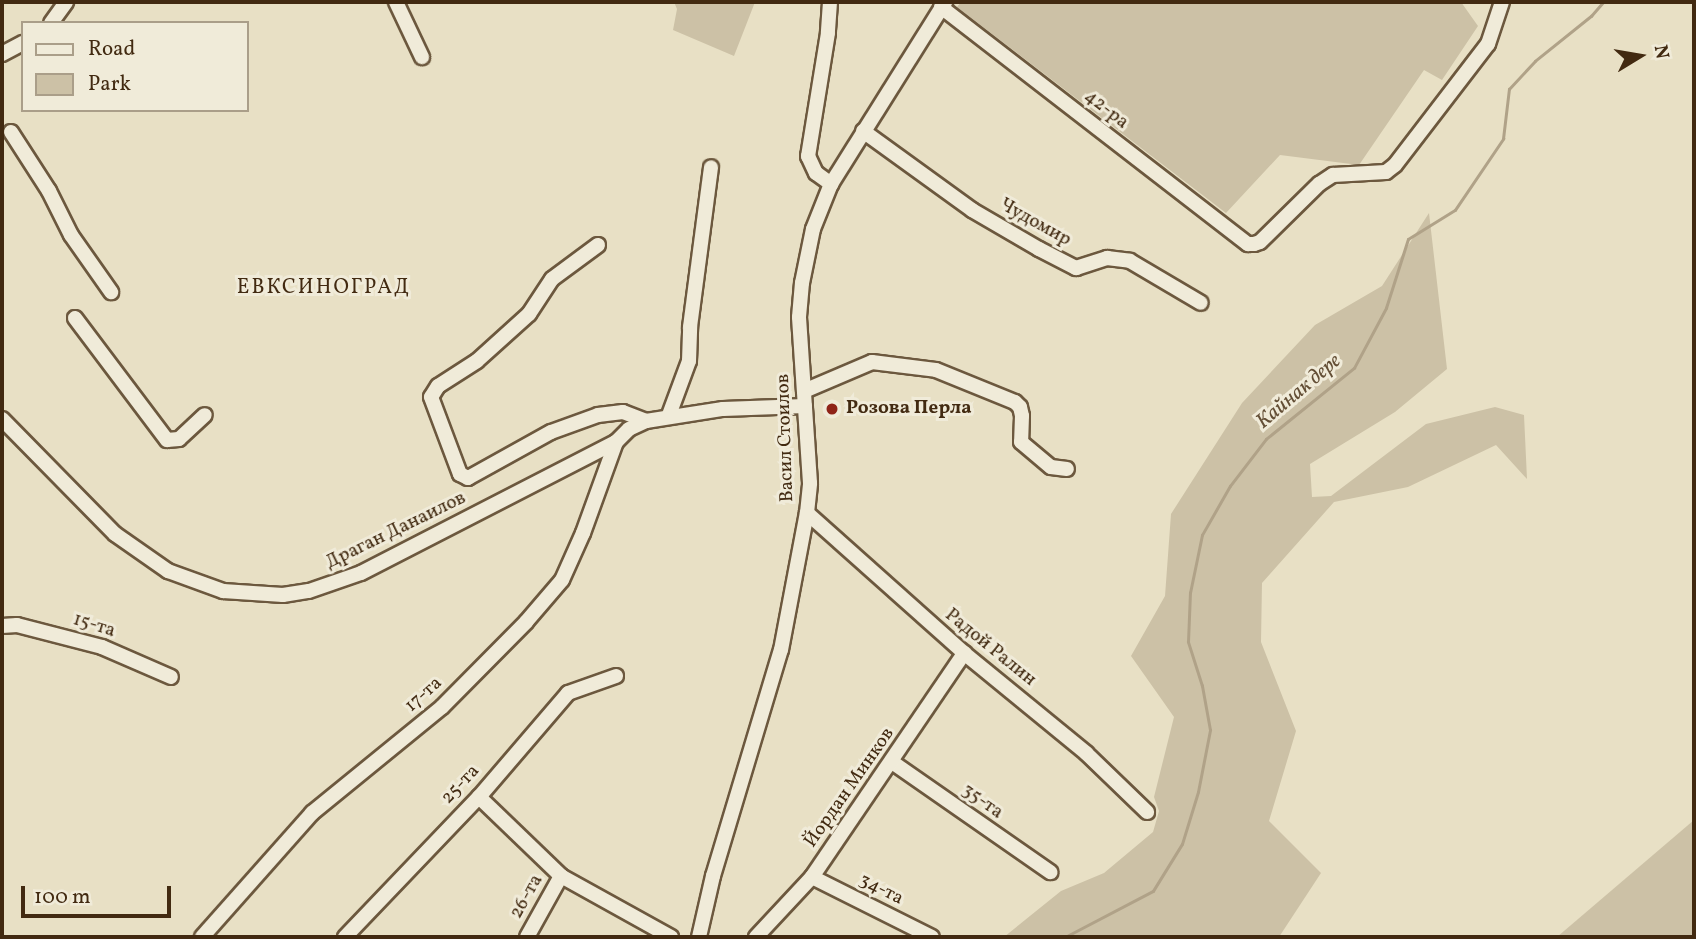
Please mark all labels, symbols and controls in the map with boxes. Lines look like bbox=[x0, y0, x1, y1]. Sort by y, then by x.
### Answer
legend bbox=[21, 21, 248, 112]
north arrow bbox=[1605, 21, 1675, 91]
text: Road bbox=[88, 35, 135, 64]
text: N bbox=[1647, 43, 1675, 61]
text: Park bbox=[88, 70, 131, 99]
street label: 42-ра bbox=[1079, 86, 1133, 134]
street label: Чудомир bbox=[995, 194, 1075, 252]
district label: ЕВКСИНОГРАД bbox=[238, 275, 410, 301]
water label: Кайнак дере bbox=[1251, 349, 1347, 435]
street label: Васил Стоилов bbox=[772, 373, 800, 503]
place label: Розова Перла bbox=[846, 398, 972, 420]
marker: Розова Перла bbox=[824, 401, 840, 417]
street label: Драган Данаилов bbox=[322, 487, 470, 575]
street label: Радой Ралин bbox=[940, 604, 1040, 692]
street label: 15-та bbox=[70, 609, 118, 643]
street label: 17-та bbox=[401, 672, 447, 718]
street label: Йордан Минков bbox=[800, 724, 900, 852]
street label: 25-та bbox=[437, 760, 485, 810]
street label: 35-та bbox=[957, 780, 1007, 824]
street label: 34-та bbox=[855, 869, 907, 911]
street label: 26-та bbox=[506, 871, 548, 923]
scale bar bbox=[24, 872, 175, 916]
text: 100 m bbox=[34, 883, 91, 912]

